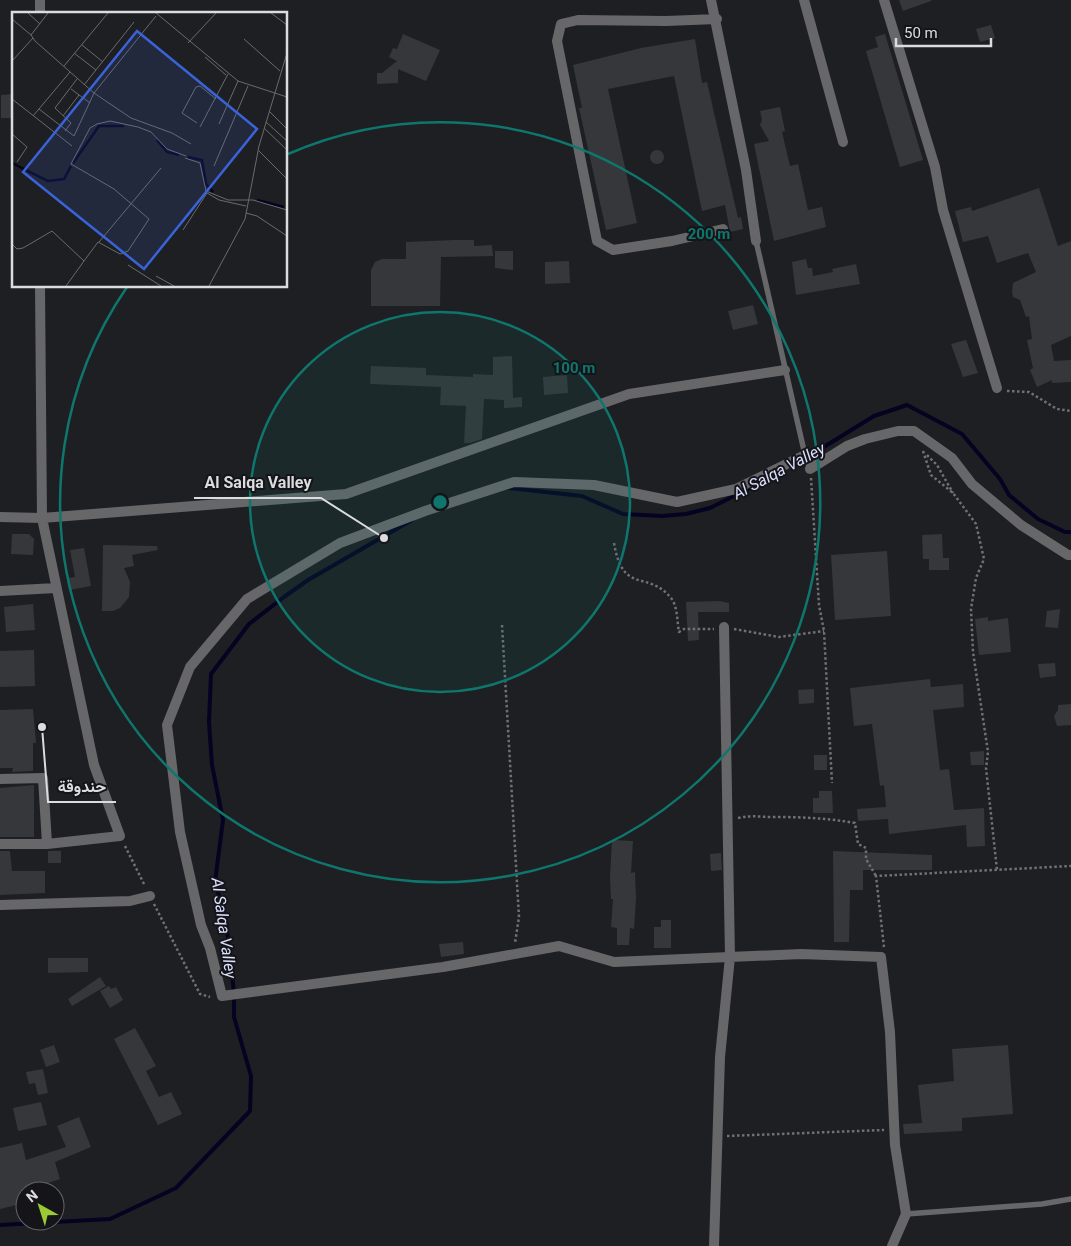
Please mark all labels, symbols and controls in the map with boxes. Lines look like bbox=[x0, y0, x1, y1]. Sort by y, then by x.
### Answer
inset map bbox=[12, 12, 288, 288]
scale bar bbox=[896, 15, 991, 47]
text: 50 m bbox=[904, 24, 938, 42]
text: 200 m bbox=[688, 225, 730, 243]
text: 100 m bbox=[553, 359, 595, 377]
water label: Al Salqa Valley bbox=[729, 438, 829, 504]
callout: Al Salqa Valley bbox=[194, 467, 321, 498]
text: Al Salqa Valley bbox=[205, 473, 312, 492]
centre of rings bbox=[431, 493, 449, 511]
callout: حندوقة bbox=[48, 771, 116, 802]
text: حندوقة bbox=[58, 777, 106, 797]
water label: Al Salqa Valley bbox=[207, 875, 241, 980]
north arrow bbox=[15, 1181, 65, 1231]
text: N bbox=[23, 1187, 41, 1205]

